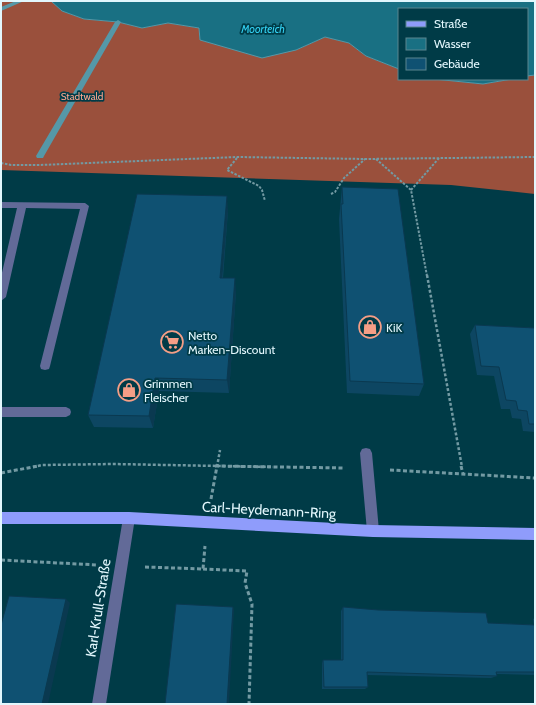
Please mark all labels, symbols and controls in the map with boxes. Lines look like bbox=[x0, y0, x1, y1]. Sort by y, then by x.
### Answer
legend bbox=[398, 8, 528, 80]
text: Straße bbox=[434, 16, 467, 31]
water label: Moorteich bbox=[240, 22, 285, 36]
text: Wasser bbox=[434, 36, 471, 51]
text: Gebäude bbox=[434, 56, 480, 71]
park label: Stadtwald bbox=[61, 90, 103, 103]
shop icon: KiK bbox=[357, 314, 383, 340]
place label: KiK bbox=[386, 320, 402, 335]
place label: Netto Marken-Discount bbox=[188, 328, 275, 357]
supermarket icon: Netto Marken-Discount bbox=[159, 329, 185, 355]
place label: Grimmen Fleischer bbox=[144, 376, 193, 405]
shop icon: Grimmen Fleischer bbox=[116, 377, 142, 403]
street label: Carl-Heydemann-Ring bbox=[201, 497, 338, 523]
street label: Karl-Krull-Straße bbox=[81, 558, 115, 658]

